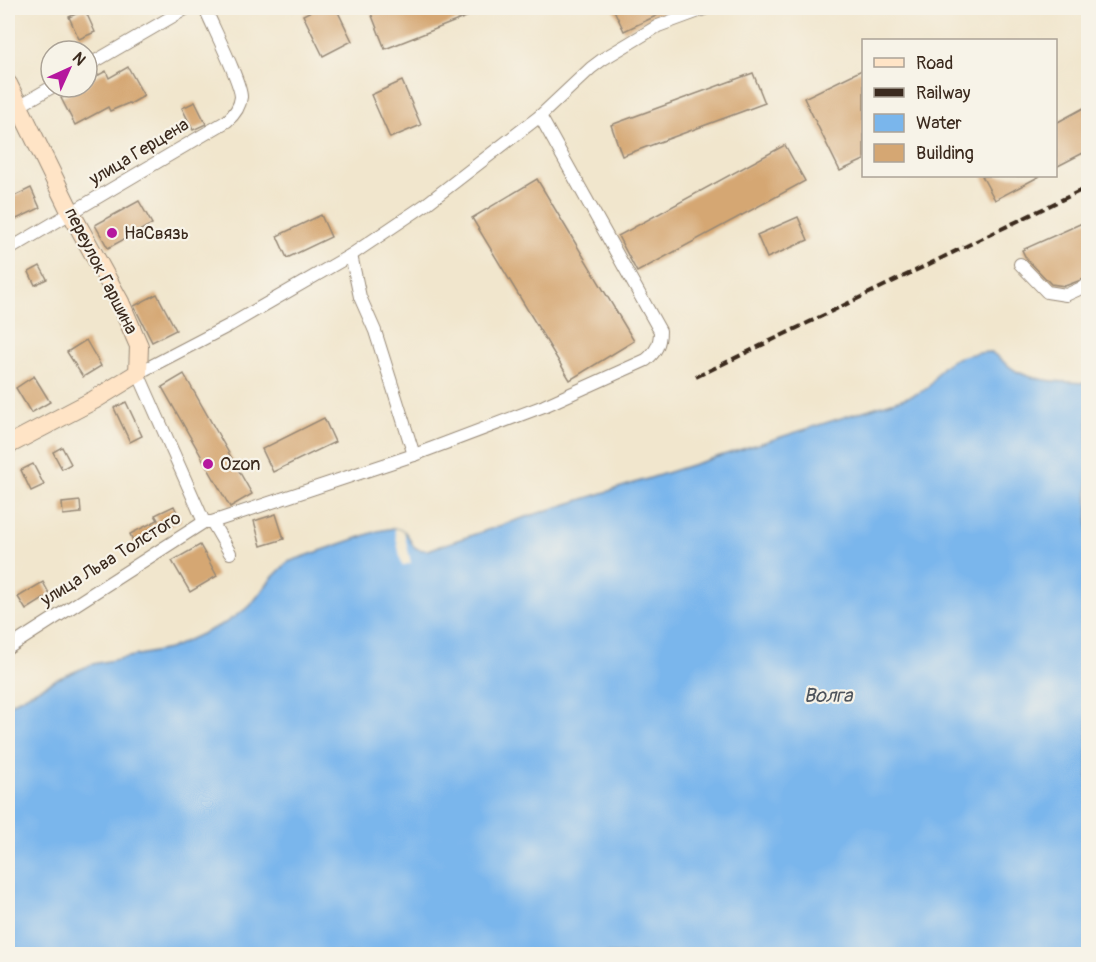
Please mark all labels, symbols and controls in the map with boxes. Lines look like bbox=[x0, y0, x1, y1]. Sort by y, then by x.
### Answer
north arrow bbox=[39, 39, 99, 99]
legend bbox=[862, 39, 1057, 177]
text: N bbox=[68, 48, 90, 70]
text: Road bbox=[916, 52, 953, 75]
text: Railway bbox=[916, 82, 971, 105]
text: Water bbox=[916, 112, 962, 135]
street label: улица Герцена bbox=[84, 113, 193, 191]
text: Building bbox=[916, 142, 974, 165]
street label: переулок Гаршина bbox=[59, 204, 143, 338]
place label: НаСвязь bbox=[124, 222, 189, 245]
marker: НаСвязь bbox=[105, 226, 119, 240]
place label: Ozon bbox=[220, 453, 260, 476]
marker: Ozon bbox=[201, 457, 215, 471]
street label: улица Льва Толстого bbox=[36, 506, 186, 612]
water label: Волга bbox=[804, 683, 854, 708]

